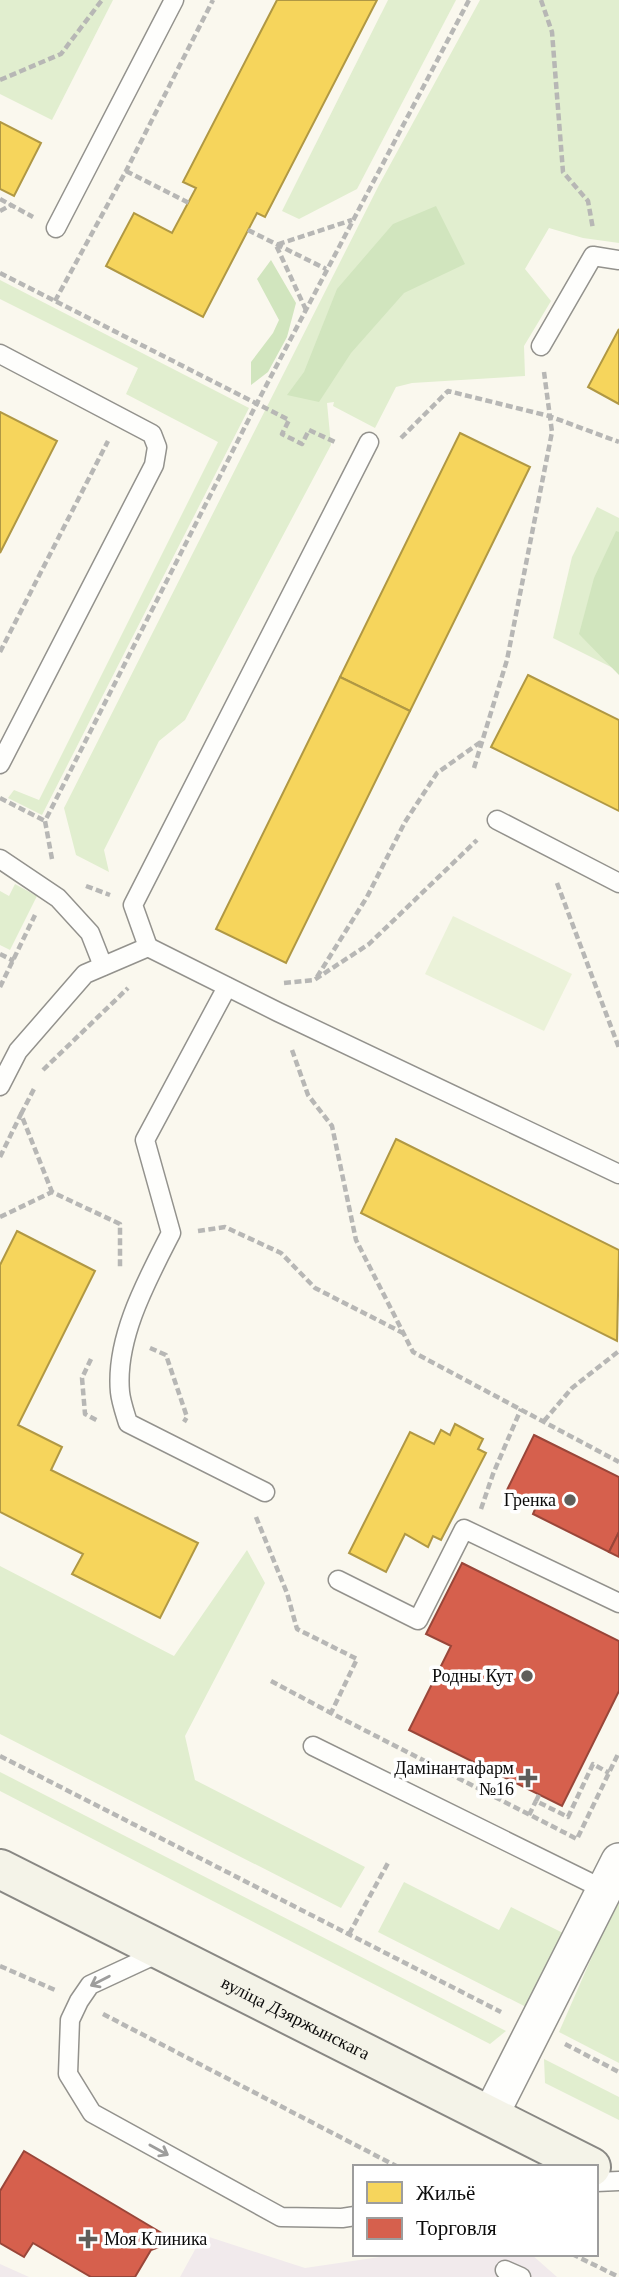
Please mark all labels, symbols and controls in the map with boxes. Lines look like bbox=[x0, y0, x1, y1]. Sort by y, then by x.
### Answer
place label: Гренка bbox=[504, 1490, 556, 1510]
marker: Гренка bbox=[562, 1492, 578, 1508]
place label: Родны Кут bbox=[432, 1666, 513, 1686]
marker: Родны Кут bbox=[519, 1668, 535, 1684]
place label: Дамінантафарм №16 bbox=[394, 1758, 514, 1799]
marker: Дамінантафарм №16 bbox=[520, 1770, 536, 1786]
street label: вуліца Дзяржынскага bbox=[218, 1972, 373, 2064]
one-way arrow bbox=[90, 1975, 111, 1988]
one-way arrow bbox=[148, 2144, 169, 2157]
legend bbox=[353, 2165, 598, 2256]
text: Жильё bbox=[416, 2181, 475, 2205]
text: Торговля bbox=[416, 2216, 497, 2240]
marker: Моя Клиника bbox=[78, 2229, 98, 2249]
place label: Моя Клиника bbox=[104, 2229, 207, 2249]

